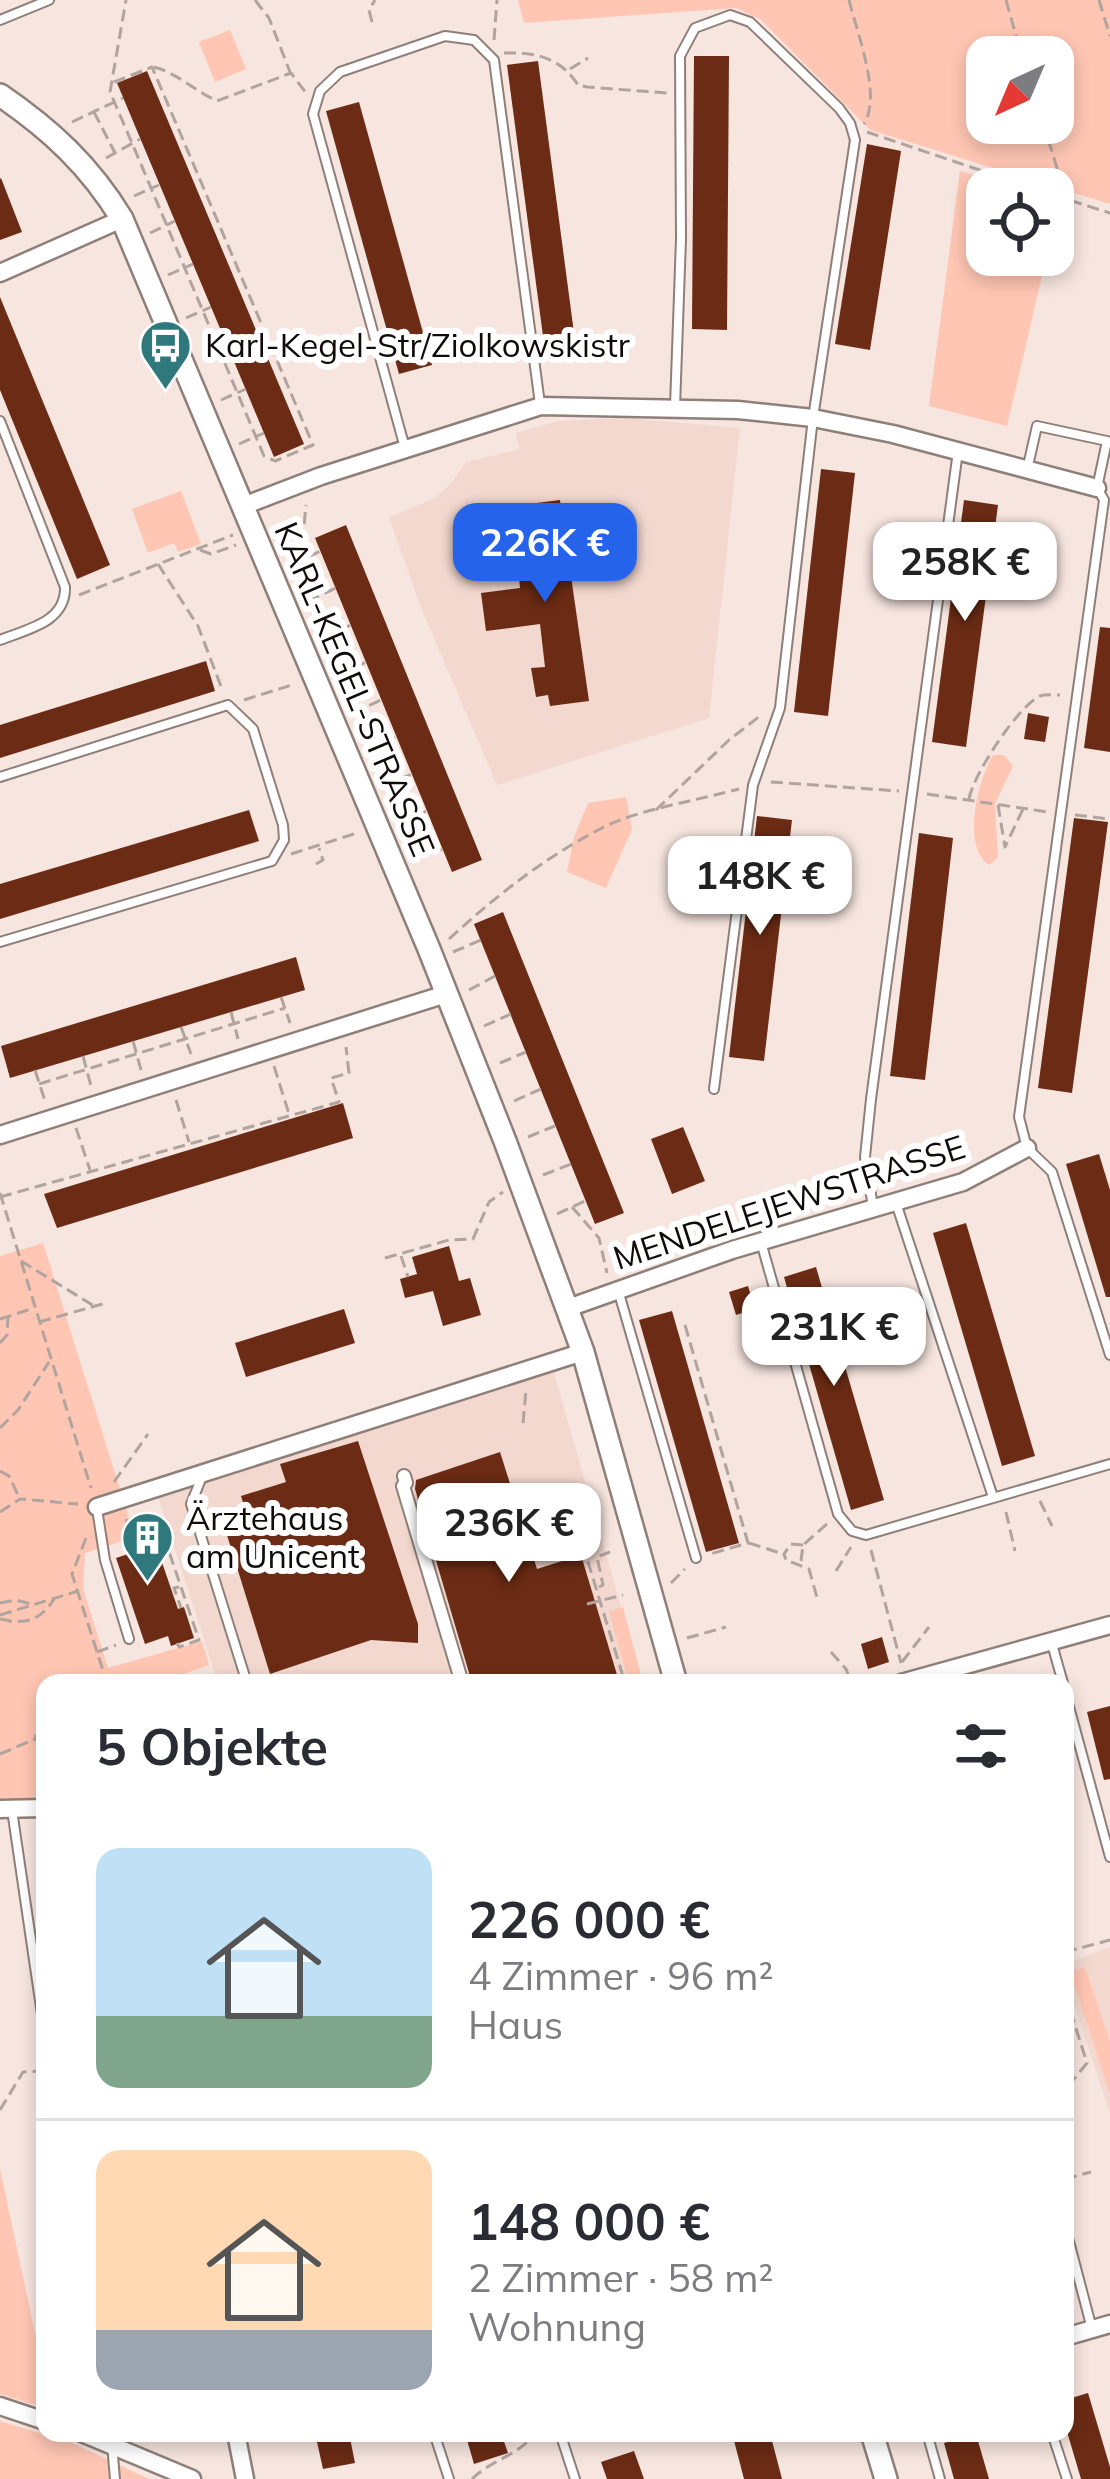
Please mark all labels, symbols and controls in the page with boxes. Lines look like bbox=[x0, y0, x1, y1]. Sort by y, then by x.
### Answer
north arrow bbox=[966, 36, 1074, 144]
map controls bbox=[966, 36, 1074, 276]
button: locate bbox=[966, 168, 1074, 276]
bus stop icon: Karl-Kegel-Str/Ziolkowskistr bbox=[138, 317, 194, 391]
place label: Karl-Kegel-Str/Ziolkowskistr bbox=[205, 324, 630, 365]
pin: 226K € bbox=[447, 503, 643, 605]
street label: KARL-KEGEL-STRASSE bbox=[266, 516, 444, 862]
text: 226K € bbox=[480, 517, 610, 566]
pin: 258K € bbox=[867, 522, 1063, 624]
text: 258K € bbox=[900, 536, 1030, 585]
pin: 148K € bbox=[662, 836, 858, 938]
text: 148K € bbox=[695, 850, 825, 899]
street label: MENDELEJEWSTRASSE bbox=[608, 1125, 970, 1278]
pin: 231K € bbox=[736, 1287, 932, 1389]
text: 231K € bbox=[769, 1301, 899, 1350]
pin: 236K € bbox=[411, 1483, 607, 1585]
place label: Ärztehaus am Unicent bbox=[186, 1497, 360, 1576]
text: 236K € bbox=[444, 1497, 574, 1546]
building icon: Ärztehaus am Unicent bbox=[119, 1509, 175, 1583]
icon: filters bbox=[948, 1713, 1014, 1779]
text: 5 Objekte bbox=[96, 1714, 328, 1778]
text: 226 000 € bbox=[468, 1887, 710, 1951]
icon: home bbox=[192, 1896, 336, 2040]
text: 4 Zimmer · 96 m² bbox=[468, 1951, 773, 2000]
text: Haus bbox=[468, 2000, 563, 2049]
text: 148 000 € bbox=[468, 2189, 710, 2253]
icon: home bbox=[192, 2198, 336, 2342]
text: 2 Zimmer · 58 m² bbox=[468, 2253, 773, 2302]
text: Wohnung bbox=[468, 2302, 646, 2351]

